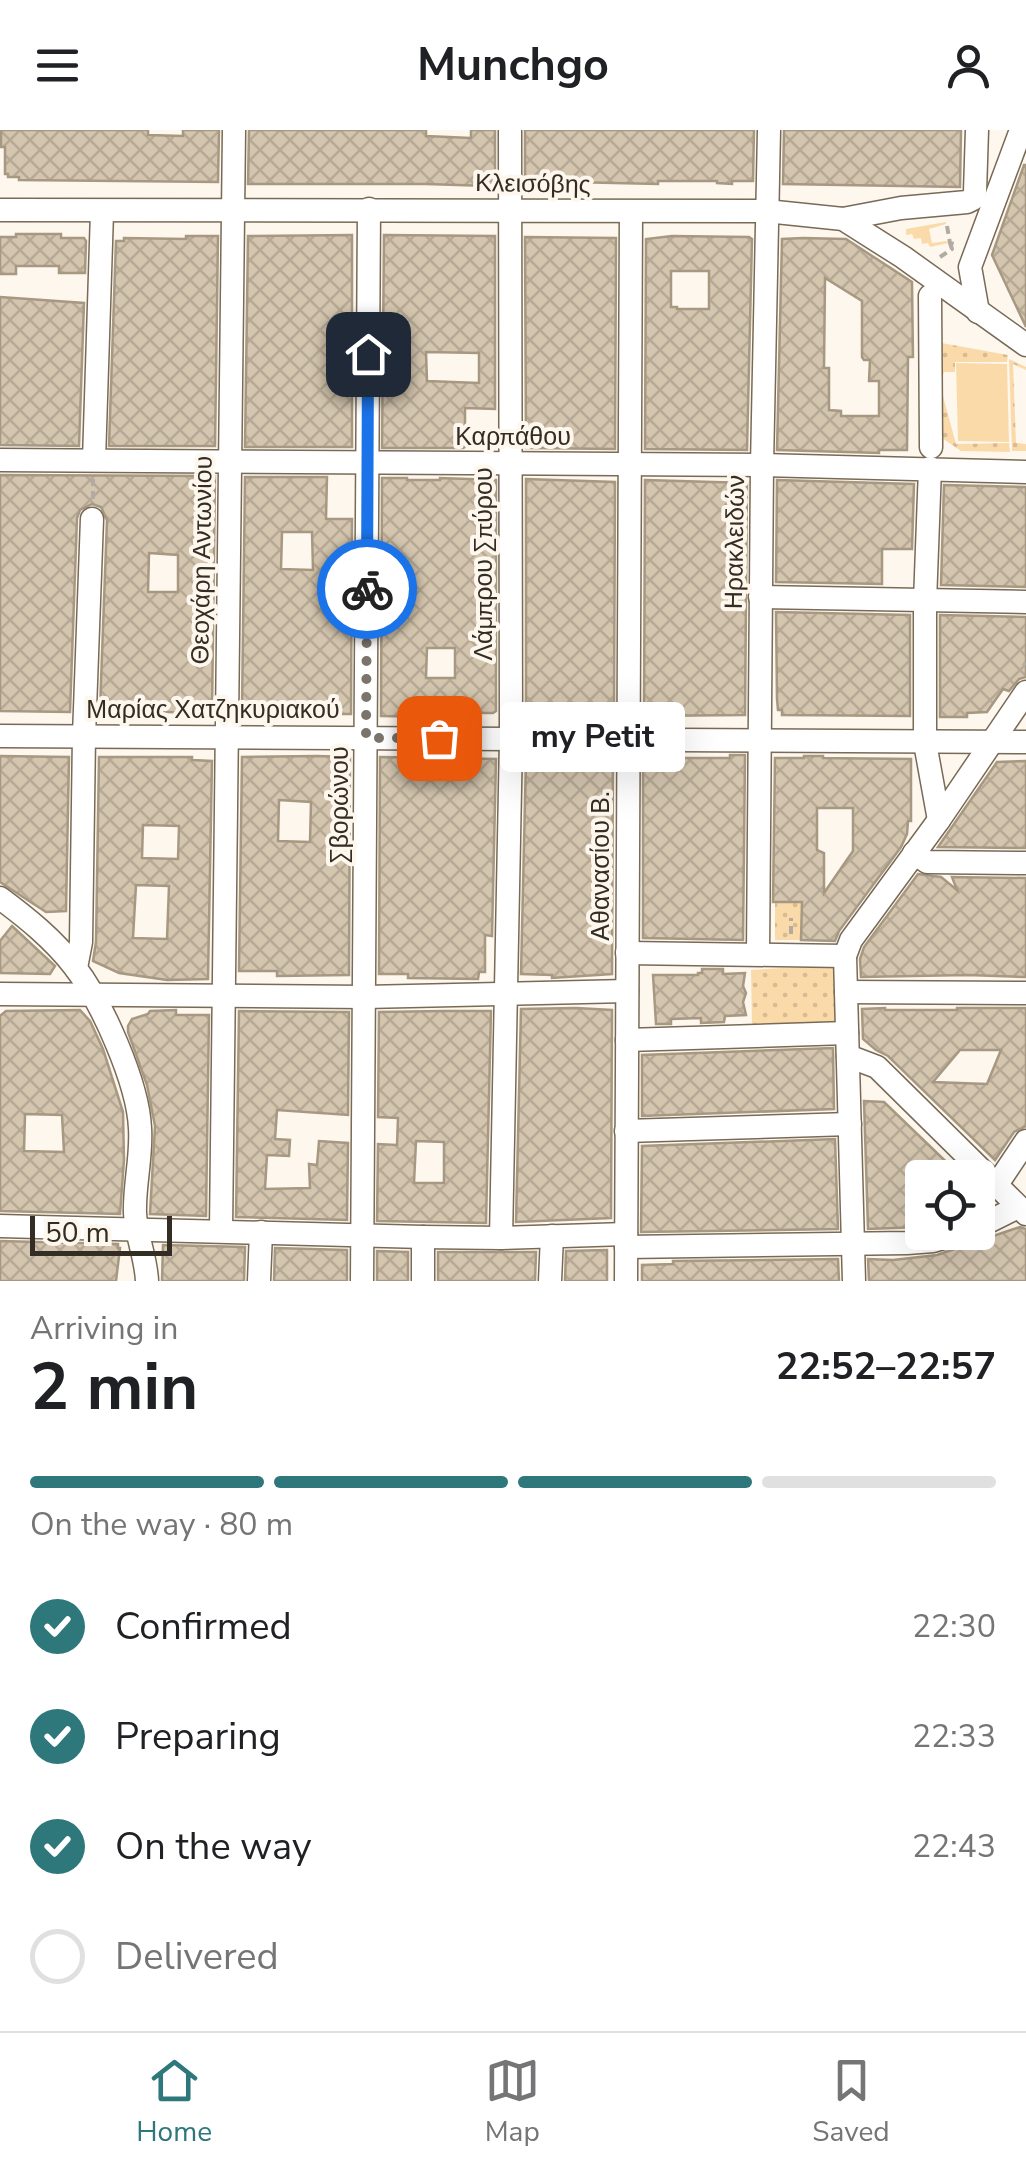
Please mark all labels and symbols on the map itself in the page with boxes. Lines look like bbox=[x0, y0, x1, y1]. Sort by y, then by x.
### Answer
street label: Κλεισόβης bbox=[475, 166, 591, 202]
pin bbox=[326, 312, 411, 397]
street label: Καρπάθου bbox=[455, 420, 571, 454]
street label: Θεοχάρη Αντωνίου bbox=[183, 455, 221, 665]
street label: Λάμπρου Σπύρου bbox=[467, 467, 501, 661]
street label: Ηρακλειδών bbox=[717, 475, 753, 609]
courier bbox=[317, 539, 417, 639]
street label: Μαρίας Χατζηκυριακού bbox=[86, 693, 340, 727]
pin bbox=[397, 696, 482, 781]
callout: my Petit bbox=[499, 703, 684, 773]
street label: Σβορώνου bbox=[323, 746, 357, 864]
street label: Αθανασίου Β. bbox=[584, 791, 618, 941]
scale bar bbox=[30, 1211, 172, 1256]

